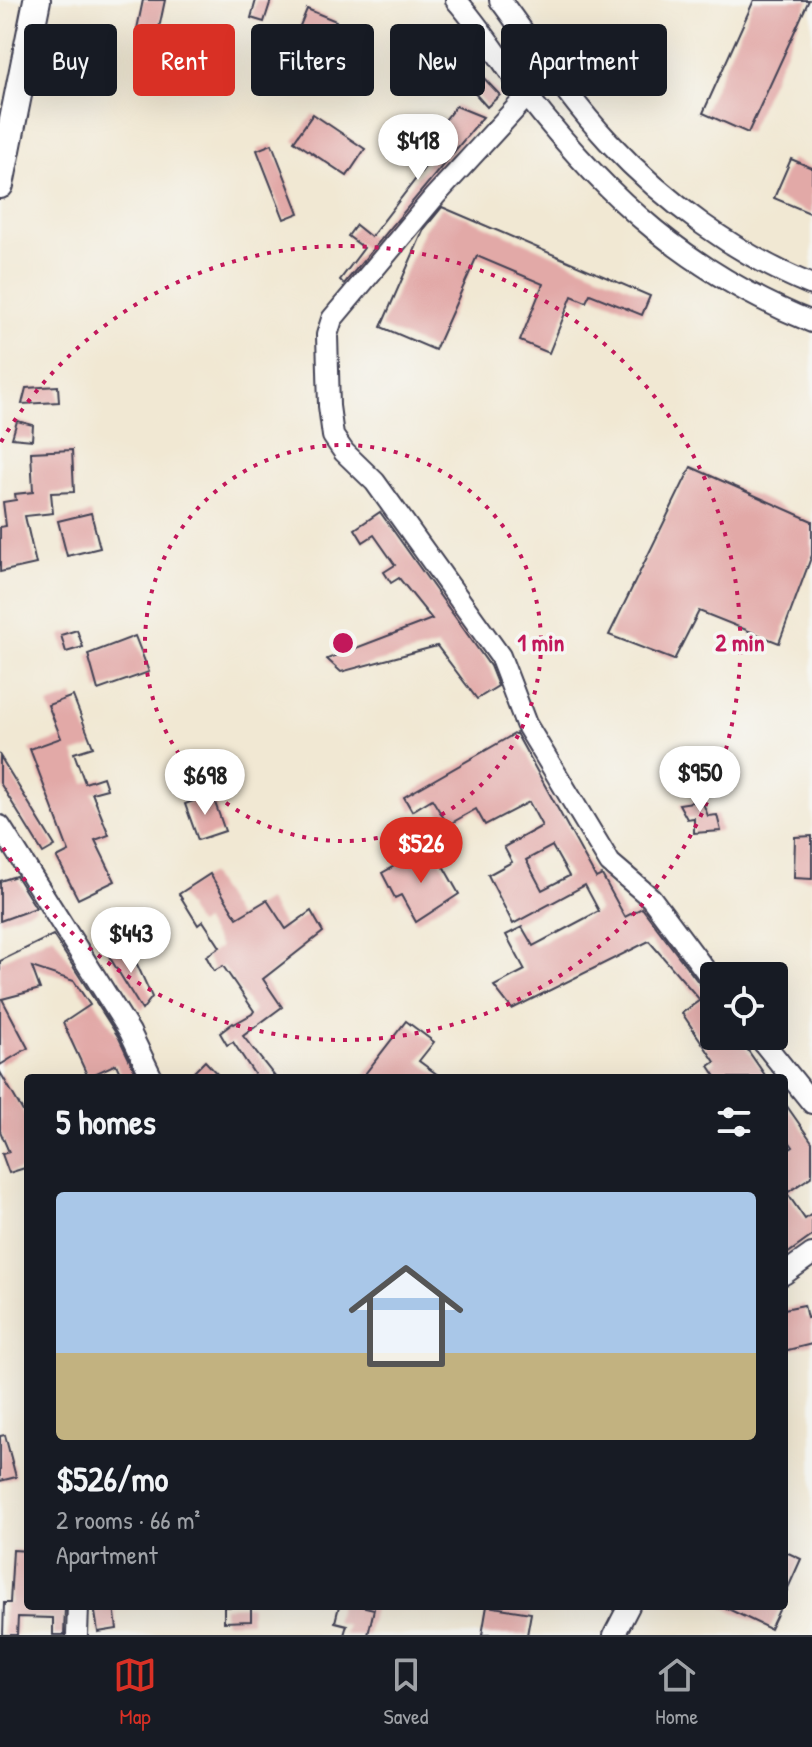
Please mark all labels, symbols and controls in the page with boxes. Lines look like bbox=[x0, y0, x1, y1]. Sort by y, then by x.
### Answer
chip: Buy bbox=[24, 24, 117, 96]
chip: Rent bbox=[133, 24, 235, 96]
chip: Filters bbox=[251, 24, 374, 96]
chip: New bbox=[390, 24, 485, 96]
chip: Apartment bbox=[501, 24, 667, 96]
pin: $418 bbox=[371, 114, 465, 182]
text: $418 bbox=[396, 122, 440, 157]
text: 1 min bbox=[518, 626, 565, 658]
text: 2 min bbox=[715, 626, 765, 658]
centre of rings bbox=[329, 629, 357, 657]
pin: $950 bbox=[653, 746, 747, 814]
pin: $698 bbox=[158, 749, 252, 817]
text: $950 bbox=[677, 754, 723, 789]
text: $698 bbox=[183, 757, 227, 792]
pin: $526 bbox=[374, 817, 468, 885]
text: $526 bbox=[398, 825, 444, 860]
pin: $443 bbox=[84, 907, 178, 975]
text: $443 bbox=[109, 915, 153, 950]
map controls bbox=[700, 962, 788, 1050]
button: locate bbox=[700, 962, 788, 1050]
text: 5 homes bbox=[56, 1099, 156, 1145]
icon: filters bbox=[712, 1100, 756, 1144]
icon: home bbox=[334, 1244, 478, 1388]
text: $526/mo bbox=[56, 1456, 168, 1502]
text: 2 rooms · 66 m² bbox=[56, 1502, 200, 1537]
text: Apartment bbox=[56, 1537, 158, 1572]
tab: Map bbox=[113, 1653, 157, 1731]
tab: Saved bbox=[384, 1653, 428, 1731]
tab: Home bbox=[655, 1653, 699, 1731]

